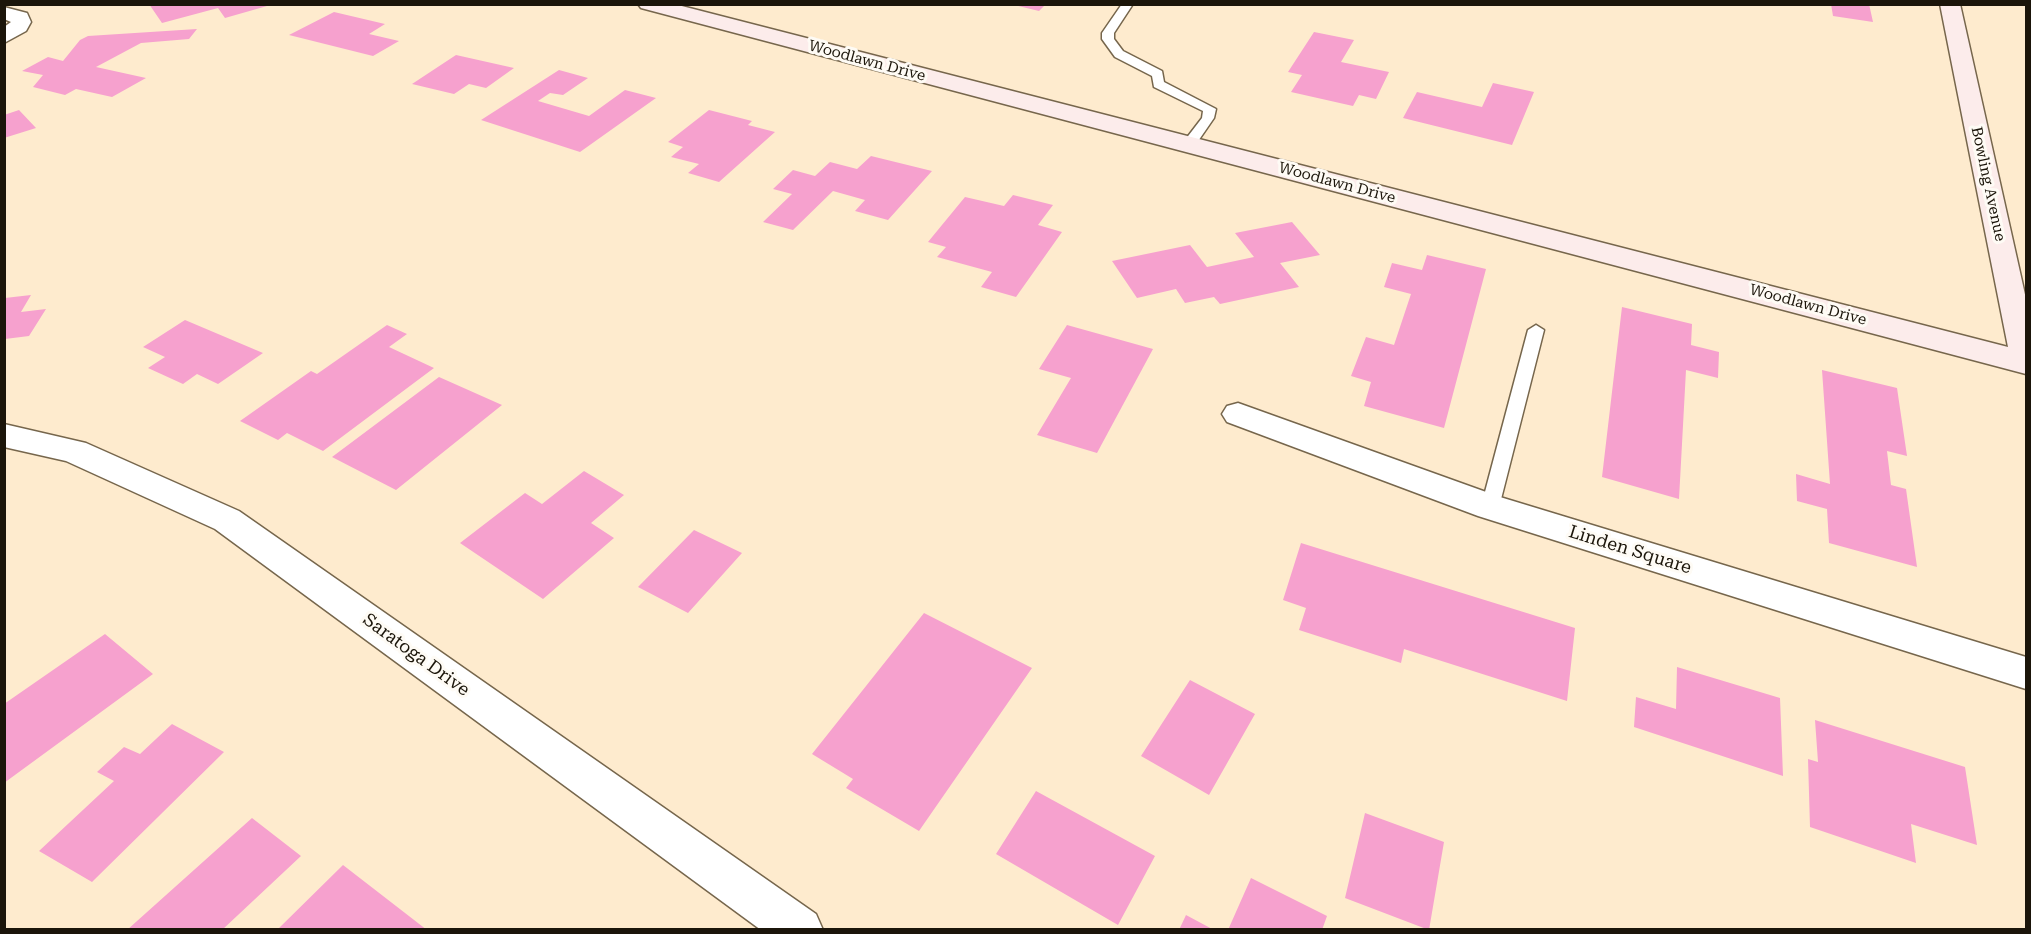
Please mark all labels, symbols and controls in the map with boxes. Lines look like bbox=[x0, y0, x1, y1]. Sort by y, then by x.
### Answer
street label: Woodlawn Drive bbox=[807, 37, 927, 85]
street label: Bowling Avenue bbox=[1967, 125, 2009, 243]
street label: Woodlawn Drive bbox=[1277, 159, 1397, 207]
street label: Woodlawn Drive bbox=[1748, 281, 1868, 329]
street label: Linden Square bbox=[1566, 521, 1694, 579]
street label: Saratoga Drive bbox=[358, 609, 474, 701]

